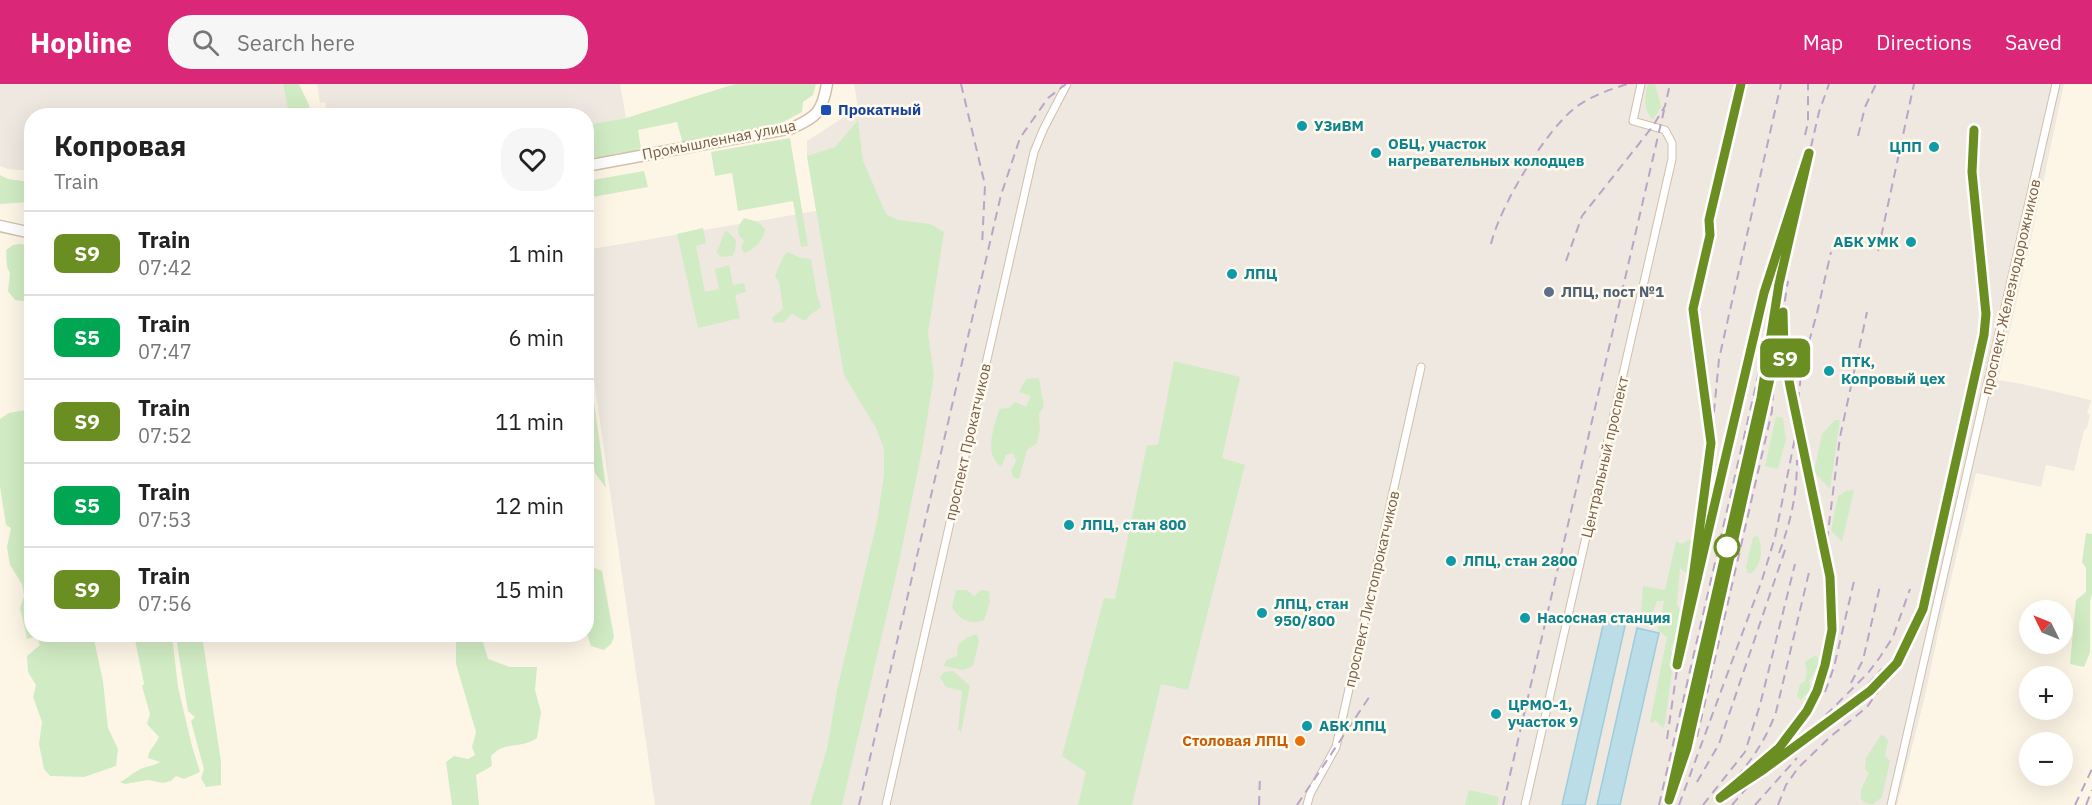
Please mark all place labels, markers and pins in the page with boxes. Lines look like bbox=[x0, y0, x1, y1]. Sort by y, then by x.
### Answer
place label: Прокатный bbox=[838, 100, 921, 119]
marker: Прокатный bbox=[819, 103, 833, 117]
place label: УЗиВМ bbox=[1314, 116, 1364, 135]
marker: УЗиВМ bbox=[1295, 119, 1309, 133]
place label: ОБЦ, участок нагревательных колодцев bbox=[1388, 134, 1585, 170]
place label: ЦПП bbox=[1889, 137, 1922, 156]
marker: ЦПП bbox=[1927, 140, 1941, 154]
marker: ОБЦ, участок нагревательных колодцев bbox=[1369, 146, 1383, 160]
place label: АБК УМК bbox=[1833, 232, 1899, 251]
marker: АБК УМК bbox=[1904, 235, 1918, 249]
place label: ЛПЦ bbox=[1244, 264, 1278, 283]
marker: ЛПЦ bbox=[1225, 267, 1239, 281]
place label: ЛПЦ, пост №1 bbox=[1561, 282, 1664, 301]
marker: ЛПЦ, пост №1 bbox=[1542, 285, 1556, 299]
place label: ПТК, Копровый цех bbox=[1841, 352, 1946, 388]
marker: ПТК, Копровый цех bbox=[1822, 364, 1836, 378]
place label: ЛПЦ, стан 800 bbox=[1081, 515, 1186, 534]
marker: ЛПЦ, стан 800 bbox=[1062, 518, 1076, 532]
unlabelled marker bbox=[1714, 534, 1740, 560]
place label: ЛПЦ, стан 2800 bbox=[1463, 551, 1577, 570]
marker: ЛПЦ, стан 2800 bbox=[1444, 554, 1458, 568]
place label: ЛПЦ, стан 950/800 bbox=[1274, 594, 1349, 630]
marker: ЛПЦ, стан 950/800 bbox=[1255, 606, 1269, 620]
place label: Насосная станция bbox=[1537, 608, 1671, 627]
marker: Насосная станция bbox=[1518, 611, 1532, 625]
place label: ЦРМО-1, участок 9 bbox=[1508, 695, 1578, 731]
marker: ЦРМО-1, участок 9 bbox=[1489, 707, 1503, 721]
place label: АБК ЛПЦ bbox=[1319, 716, 1387, 735]
marker: АБК ЛПЦ bbox=[1300, 719, 1314, 733]
place label: Столовая ЛПЦ bbox=[1182, 731, 1288, 750]
marker: Столовая ЛПЦ bbox=[1293, 734, 1307, 748]

